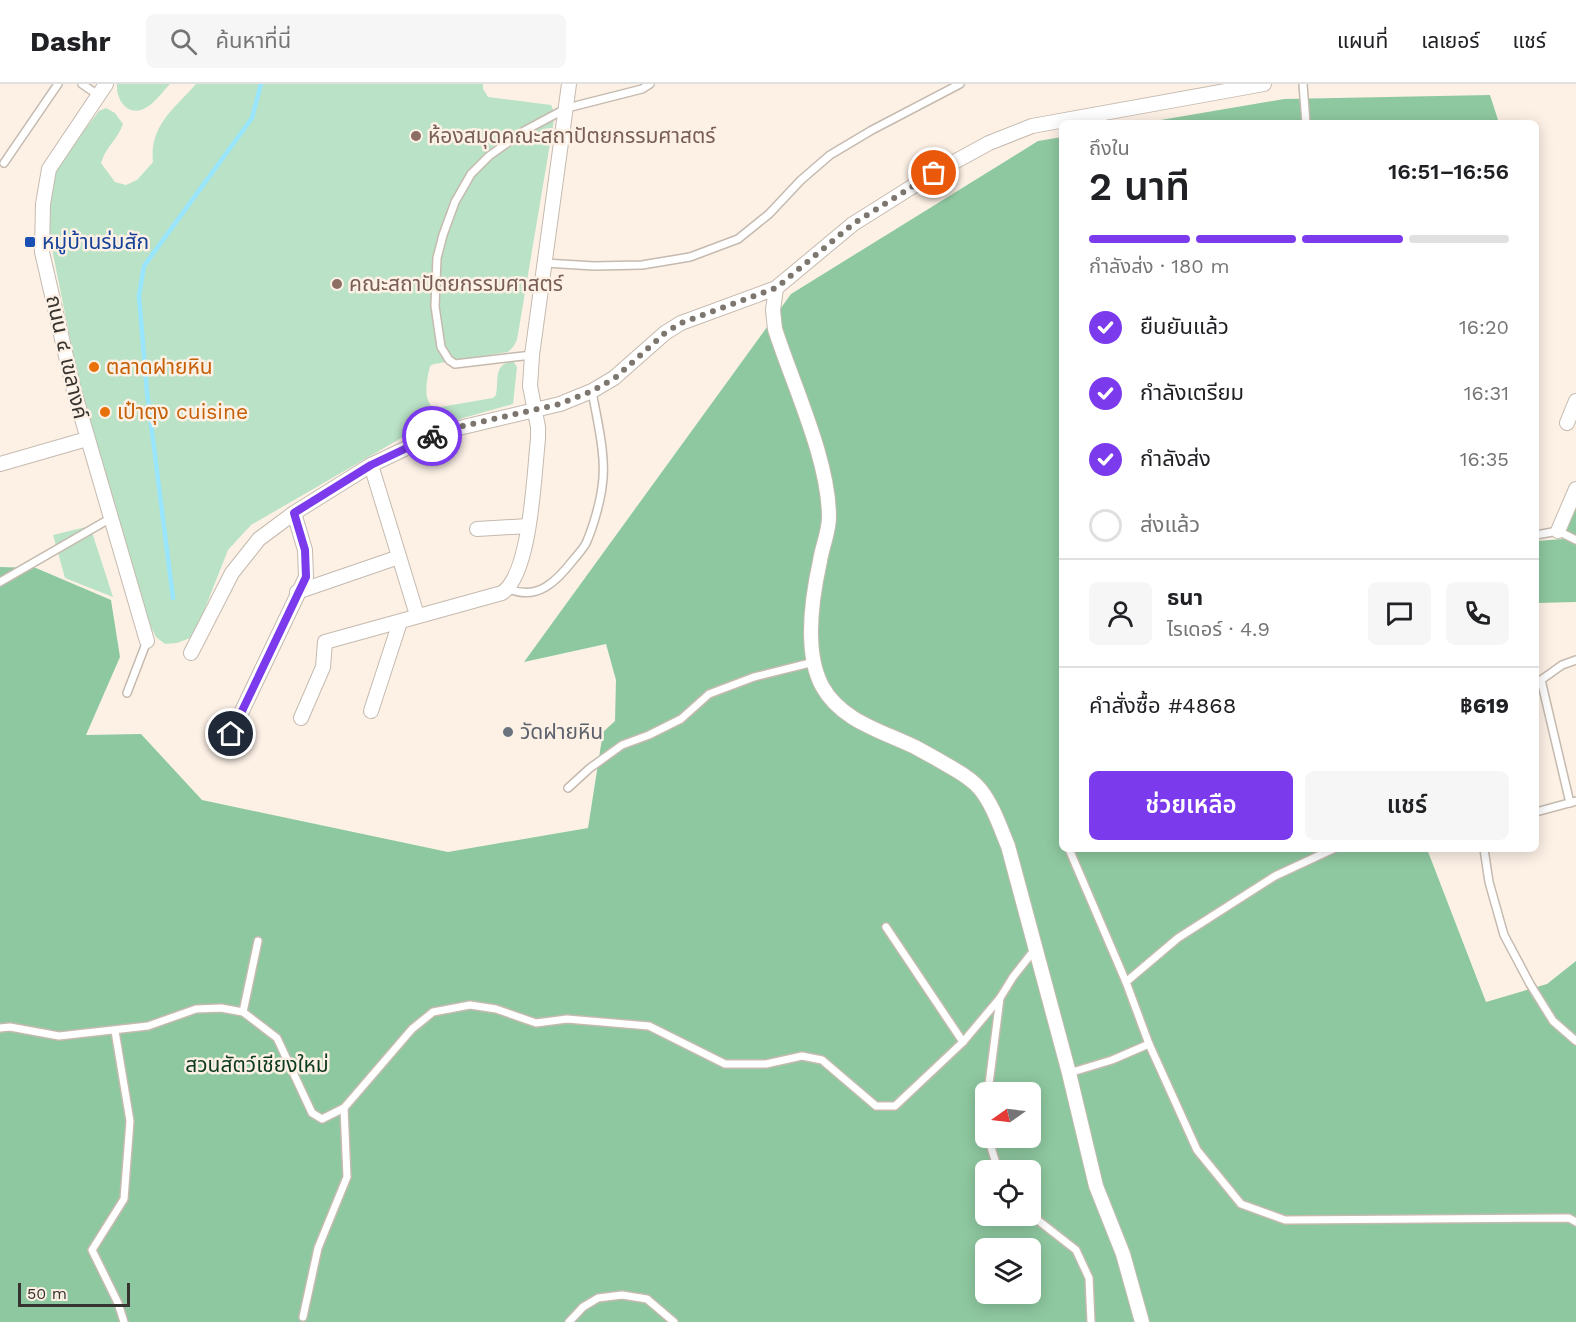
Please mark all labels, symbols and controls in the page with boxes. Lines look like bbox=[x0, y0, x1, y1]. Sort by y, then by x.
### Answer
search box bbox=[146, 14, 566, 68]
text: Dashr bbox=[30, 25, 110, 58]
icon: search bbox=[167, 25, 200, 58]
text: ค้นหาที่นี่ bbox=[215, 28, 291, 53]
text: แผนที่ bbox=[1337, 28, 1388, 53]
text: เลเยอร์ bbox=[1421, 28, 1480, 53]
text: แชร์ bbox=[1513, 28, 1546, 53]
place label: ห้องสมุดคณะสถาปัตยกรรมศาสตร์ bbox=[428, 123, 717, 149]
marker: ห้องสมุดคณะสถาปัตยกรรมศาสตร์ bbox=[409, 129, 423, 143]
text: ถึงใน bbox=[1089, 136, 1130, 160]
pin bbox=[908, 147, 959, 198]
icon: bag bbox=[917, 156, 950, 189]
text: 16:51–16:56 bbox=[1388, 159, 1509, 184]
text: 2 นาที bbox=[1089, 164, 1190, 209]
place label: หมู่บ้านร่มสัก bbox=[42, 229, 149, 255]
marker: หมู่บ้านร่มสัก bbox=[23, 235, 37, 249]
text: กำลังส่ง · 180 m bbox=[1089, 254, 1230, 278]
place label: คณะสถาปัตยกรรมศาสตร์ bbox=[349, 271, 564, 296]
marker: คณะสถาปัตยกรรมศาสตร์ bbox=[330, 277, 344, 291]
street label: ถนน ๔ เขลางค์ bbox=[41, 293, 94, 421]
icon: check bbox=[1089, 311, 1122, 344]
text: ยืนยันแล้ว bbox=[1140, 314, 1229, 339]
text: 16:20 bbox=[1459, 315, 1509, 339]
place label: ตลาดฝายหิน bbox=[106, 354, 213, 379]
marker: ตลาดฝายหิน bbox=[87, 360, 101, 374]
icon: check bbox=[1089, 377, 1122, 410]
text: กำลังเตรียม bbox=[1140, 380, 1244, 405]
text: 16:31 bbox=[1464, 381, 1509, 405]
place label: เป๋าตุง cuisine bbox=[117, 399, 248, 425]
marker: เป๋าตุง cuisine bbox=[98, 405, 112, 419]
courier bbox=[402, 406, 462, 466]
icon: bike bbox=[416, 420, 449, 453]
icon: check bbox=[1089, 443, 1122, 476]
text: กำลังส่ง bbox=[1140, 446, 1211, 471]
text: 16:35 bbox=[1460, 447, 1509, 471]
text: ส่งแล้ว bbox=[1140, 512, 1200, 537]
button: person bbox=[1089, 582, 1152, 645]
button: chat bbox=[1368, 582, 1431, 645]
button: phone bbox=[1446, 582, 1509, 645]
text: ธนา bbox=[1167, 585, 1203, 610]
text: ไรเดอร์ · 4.9 bbox=[1167, 617, 1270, 641]
text: คำสั่งซื้อ #4868 bbox=[1089, 693, 1236, 718]
text: ฿619 bbox=[1460, 693, 1509, 718]
pin bbox=[205, 708, 256, 759]
icon: home bbox=[214, 717, 247, 750]
place label: วัดฝายหิน bbox=[520, 719, 603, 744]
marker: วัดฝายหิน bbox=[501, 725, 515, 739]
button: ช่วยเหลือ bbox=[1089, 771, 1293, 840]
button: แชร์ bbox=[1305, 771, 1509, 840]
park label: สวนสัตว์เชียงใหม่ bbox=[185, 1052, 329, 1077]
north arrow bbox=[975, 1082, 1041, 1148]
map controls bbox=[975, 1082, 1041, 1304]
button: locate bbox=[975, 1160, 1041, 1226]
button: layers bbox=[975, 1238, 1041, 1304]
scale bar bbox=[18, 1280, 130, 1308]
text: 50 m bbox=[27, 1284, 67, 1303]

